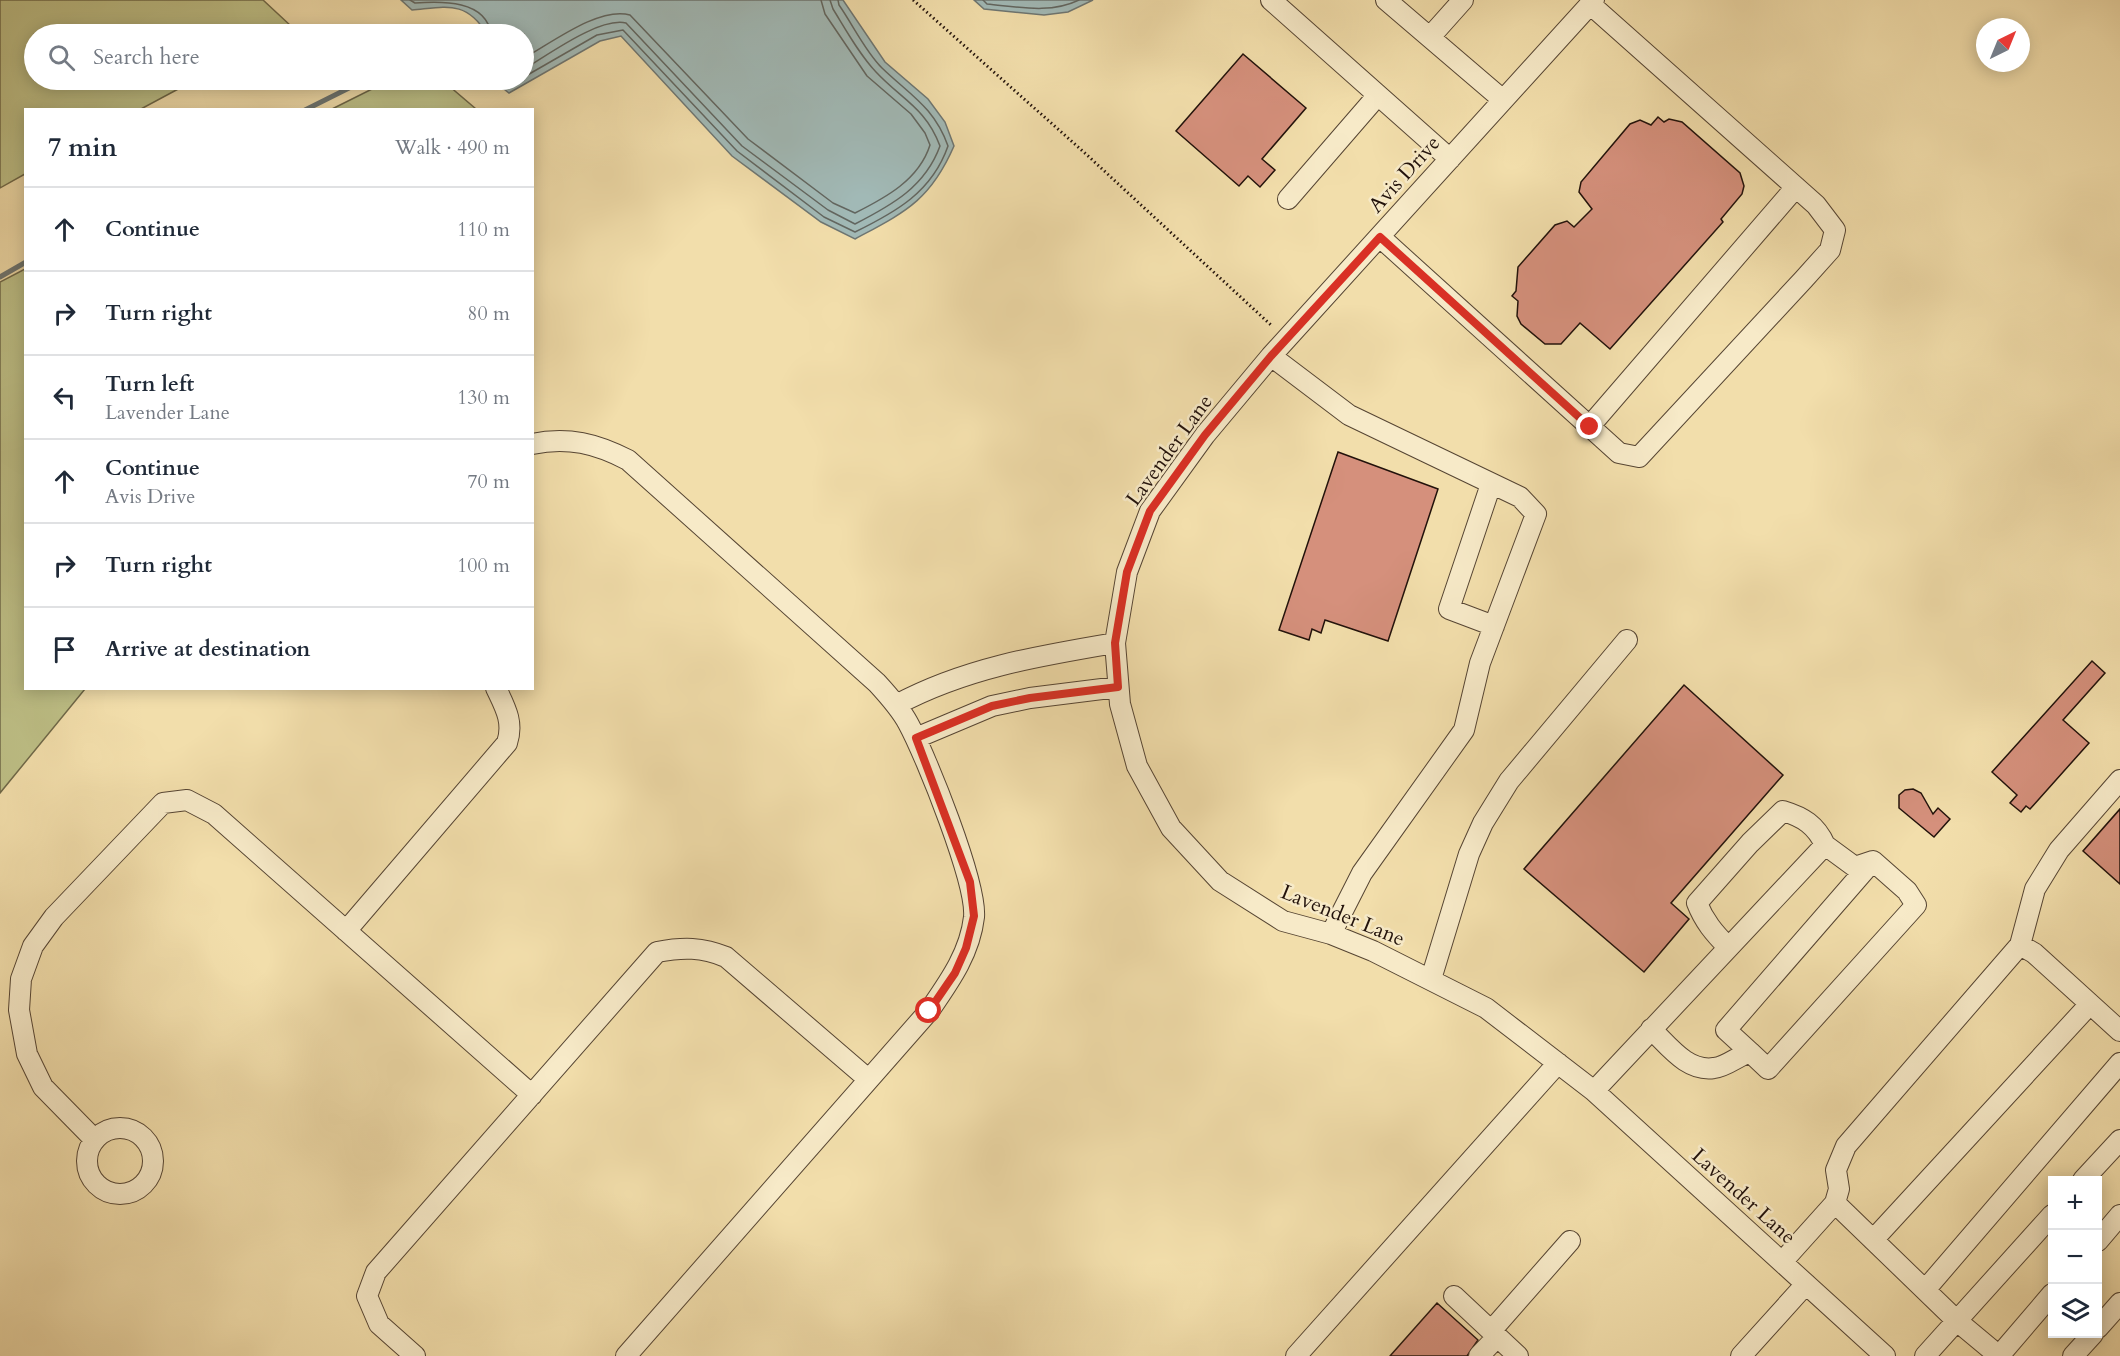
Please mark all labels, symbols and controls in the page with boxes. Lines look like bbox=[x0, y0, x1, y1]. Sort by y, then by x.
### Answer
north arrow bbox=[1976, 18, 2030, 72]
search box bbox=[24, 24, 534, 90]
icon: search bbox=[45, 41, 78, 74]
text: Search here bbox=[93, 42, 200, 72]
street label: Avis Drive bbox=[1362, 129, 1447, 219]
text: 7 min bbox=[48, 130, 117, 165]
text: Walk · 490 m bbox=[395, 134, 510, 161]
icon: ahead bbox=[48, 213, 81, 246]
text: Continue bbox=[105, 214, 200, 244]
text: 110 m bbox=[457, 216, 510, 243]
icon: right bbox=[48, 297, 81, 330]
text: Turn right bbox=[105, 298, 212, 328]
text: 80 m bbox=[467, 300, 510, 327]
text: Turn left bbox=[105, 369, 194, 399]
icon: left bbox=[48, 381, 81, 414]
text: 130 m bbox=[457, 384, 510, 411]
street label: Lavender Lane bbox=[1119, 389, 1220, 512]
text: Lavender Lane bbox=[105, 399, 230, 426]
route end bbox=[1576, 413, 1602, 439]
text: Continue bbox=[105, 453, 200, 483]
icon: ahead bbox=[48, 465, 81, 498]
text: 70 m bbox=[467, 468, 510, 495]
text: Avis Drive bbox=[105, 483, 195, 510]
icon: right bbox=[48, 549, 81, 582]
text: Turn right bbox=[105, 550, 212, 580]
text: 100 m bbox=[457, 552, 510, 579]
icon: arrive bbox=[48, 633, 81, 666]
text: Arrive at destination bbox=[105, 634, 310, 664]
street label: Lavender Lane bbox=[1277, 877, 1409, 953]
route start bbox=[915, 997, 941, 1023]
street label: Lavender Lane bbox=[1685, 1142, 1802, 1251]
map controls bbox=[2048, 1176, 2102, 1338]
button: + bbox=[2048, 1176, 2102, 1230]
button: − bbox=[2048, 1230, 2102, 1284]
button: layers bbox=[2048, 1284, 2102, 1338]

